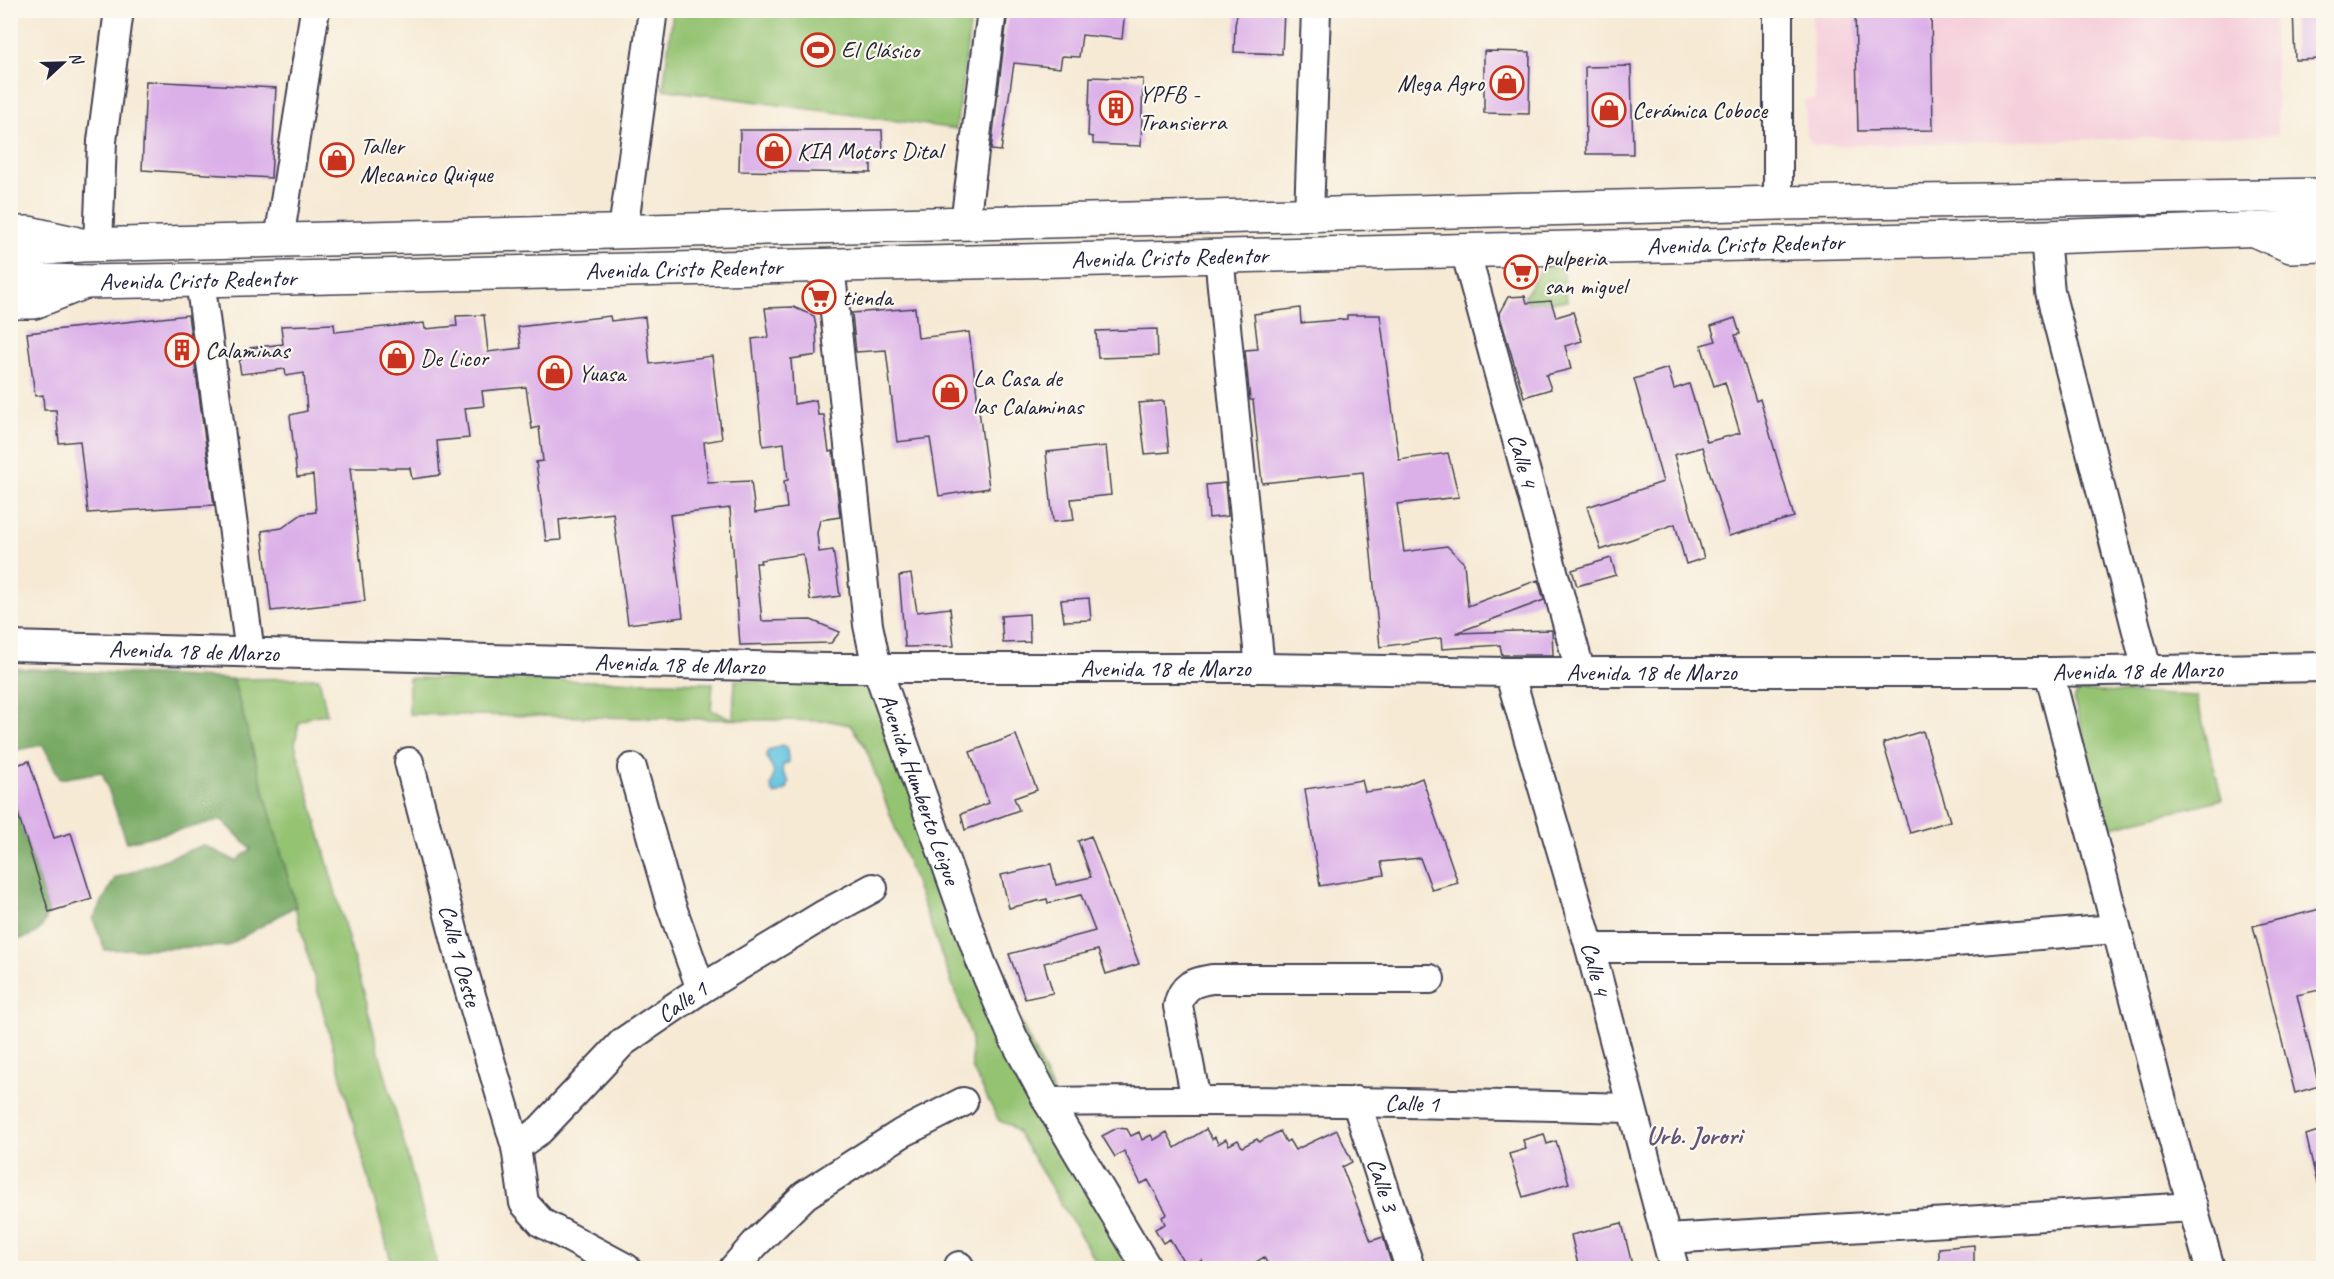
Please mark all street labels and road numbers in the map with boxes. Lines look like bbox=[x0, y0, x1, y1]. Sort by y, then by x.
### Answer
street label: Avenida Cristo Redentor bbox=[1647, 227, 1847, 261]
street label: Avenida Cristo Redentor bbox=[1071, 240, 1271, 275]
street label: Avenida Cristo Redentor bbox=[585, 251, 785, 286]
street label: Avenida Cristo Redentor bbox=[99, 263, 299, 297]
street label: Calle 4 bbox=[1501, 430, 1545, 493]
street label: Avenida 18 de Marzo bbox=[108, 634, 281, 668]
street label: Avenida 18 de Marzo bbox=[594, 647, 767, 681]
street label: Avenida 18 de Marzo bbox=[1081, 653, 1252, 683]
street label: Avenida 18 de Marzo bbox=[2052, 654, 2225, 687]
street label: Avenida 18 de Marzo bbox=[1567, 657, 1738, 687]
street label: Avenida Humberto Leigue bbox=[872, 689, 968, 891]
street label: Calle 1 Oeste bbox=[432, 901, 489, 1012]
street label: Calle 4 bbox=[1574, 938, 1617, 1001]
street label: Calle 1 bbox=[651, 973, 714, 1029]
street label: Calle 1 bbox=[1385, 1088, 1441, 1119]
street label: Calle 3 bbox=[1360, 1154, 1406, 1217]

